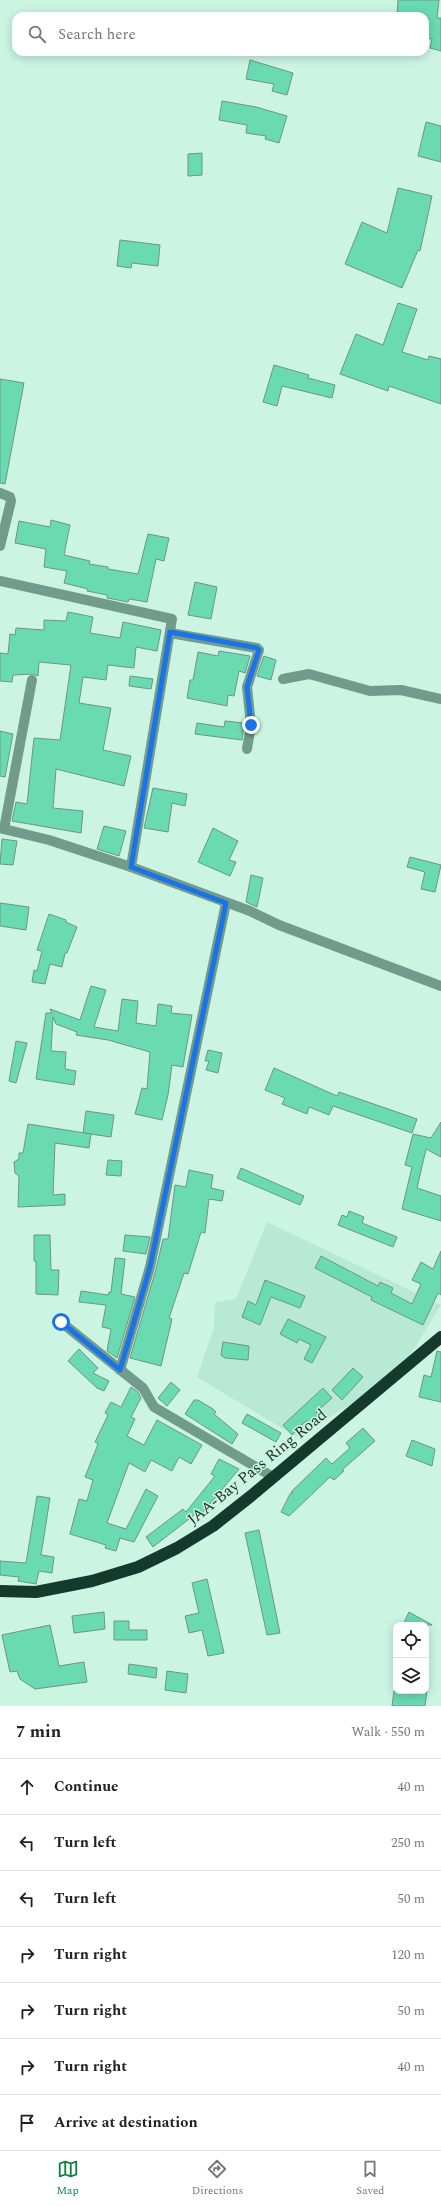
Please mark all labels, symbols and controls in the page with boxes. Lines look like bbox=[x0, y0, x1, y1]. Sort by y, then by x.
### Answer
search box bbox=[12, 12, 429, 56]
icon: search bbox=[26, 23, 48, 45]
text: Search here bbox=[58, 23, 136, 46]
route end bbox=[242, 716, 260, 734]
route start bbox=[52, 1313, 70, 1331]
street label: JAA-Bay Pass Ring Road bbox=[182, 1403, 332, 1531]
map controls bbox=[393, 1622, 429, 1694]
button: locate bbox=[393, 1622, 429, 1658]
button: layers bbox=[393, 1658, 429, 1694]
text: 7 min bbox=[16, 1719, 61, 1745]
text: Walk · 550 m bbox=[351, 1722, 425, 1742]
text: Continue bbox=[54, 1775, 119, 1798]
icon: ahead bbox=[16, 1776, 38, 1798]
text: 40 m bbox=[398, 1777, 425, 1797]
text: Turn left bbox=[54, 1831, 116, 1854]
icon: left bbox=[16, 1832, 38, 1854]
text: 250 m bbox=[391, 1833, 425, 1853]
text: Turn left bbox=[54, 1887, 116, 1910]
icon: left bbox=[16, 1888, 38, 1910]
text: 50 m bbox=[398, 1889, 425, 1909]
text: Turn right bbox=[54, 1943, 127, 1966]
icon: right bbox=[16, 1944, 38, 1966]
text: 120 m bbox=[391, 1945, 425, 1965]
text: Turn right bbox=[54, 1999, 127, 2022]
icon: right bbox=[16, 2000, 38, 2022]
text: 50 m bbox=[398, 2001, 425, 2021]
text: Turn right bbox=[54, 2055, 127, 2078]
icon: right bbox=[16, 2056, 38, 2078]
text: 40 m bbox=[398, 2057, 425, 2077]
text: Arrive at destination bbox=[54, 2111, 198, 2134]
icon: arrive bbox=[16, 2112, 38, 2134]
tab: Map bbox=[57, 2158, 79, 2199]
tab: Directions bbox=[192, 2158, 243, 2199]
tab: Saved bbox=[356, 2158, 384, 2199]

